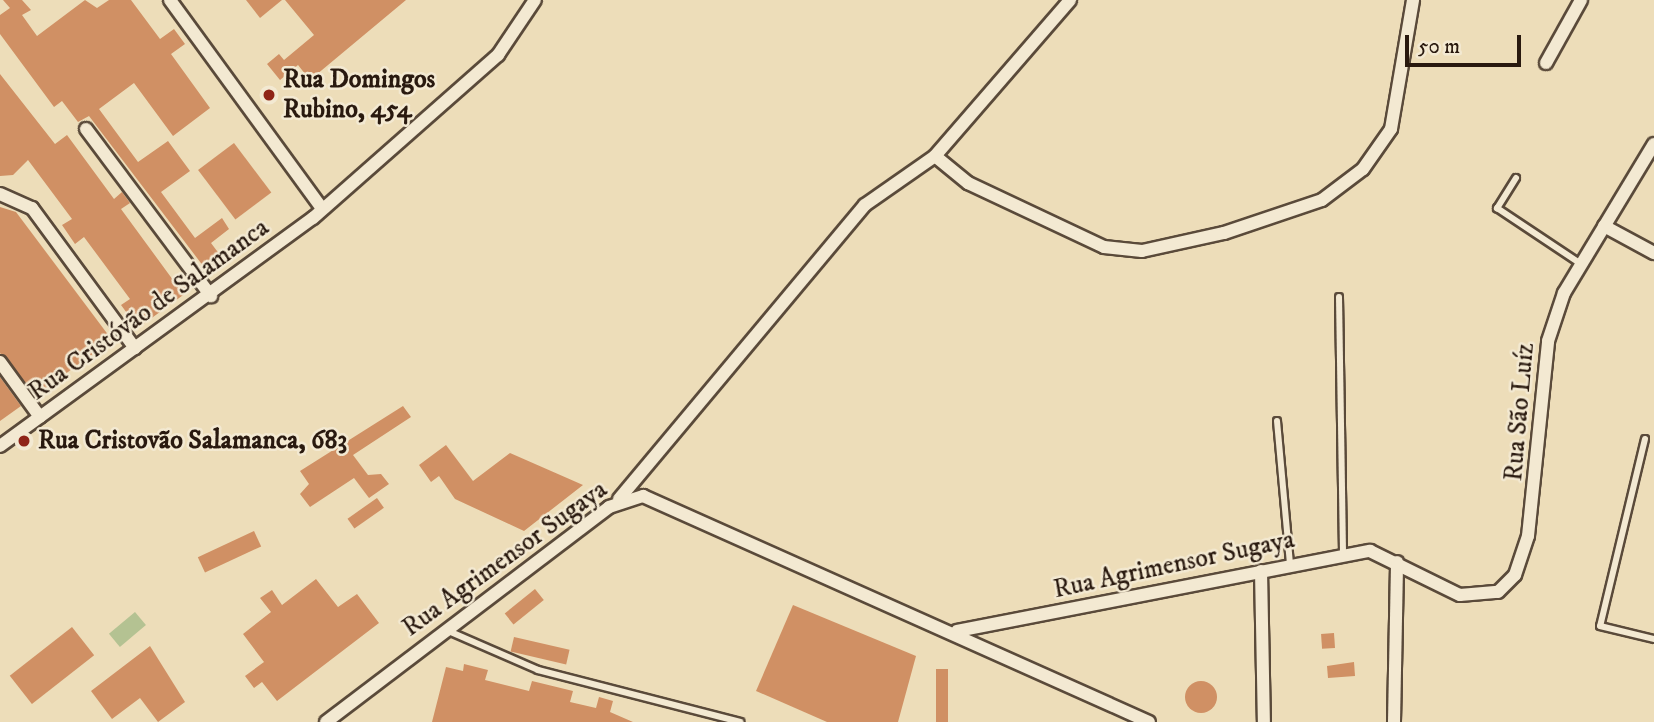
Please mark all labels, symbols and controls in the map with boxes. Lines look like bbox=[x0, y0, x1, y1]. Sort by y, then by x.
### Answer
scale bar bbox=[1409, 21, 1524, 65]
text: 50 m bbox=[1418, 34, 1460, 60]
place label: Rua Domingos Rubino, 454 bbox=[283, 64, 435, 126]
marker: Rua Domingos Rubino, 454 bbox=[261, 87, 277, 103]
street label: Rua Cristóvão de Salamanca bbox=[23, 212, 275, 408]
street label: Rua São Luíz bbox=[1498, 342, 1542, 482]
place label: Rua Cristovão Salamanca, 683 bbox=[38, 425, 347, 457]
marker: Rua Cristovão Salamanca, 683 bbox=[16, 433, 32, 449]
street label: Rua Agrimensor Sugaya bbox=[397, 474, 613, 644]
street label: Rua Agrimensor Sugaya bbox=[1051, 524, 1297, 606]

